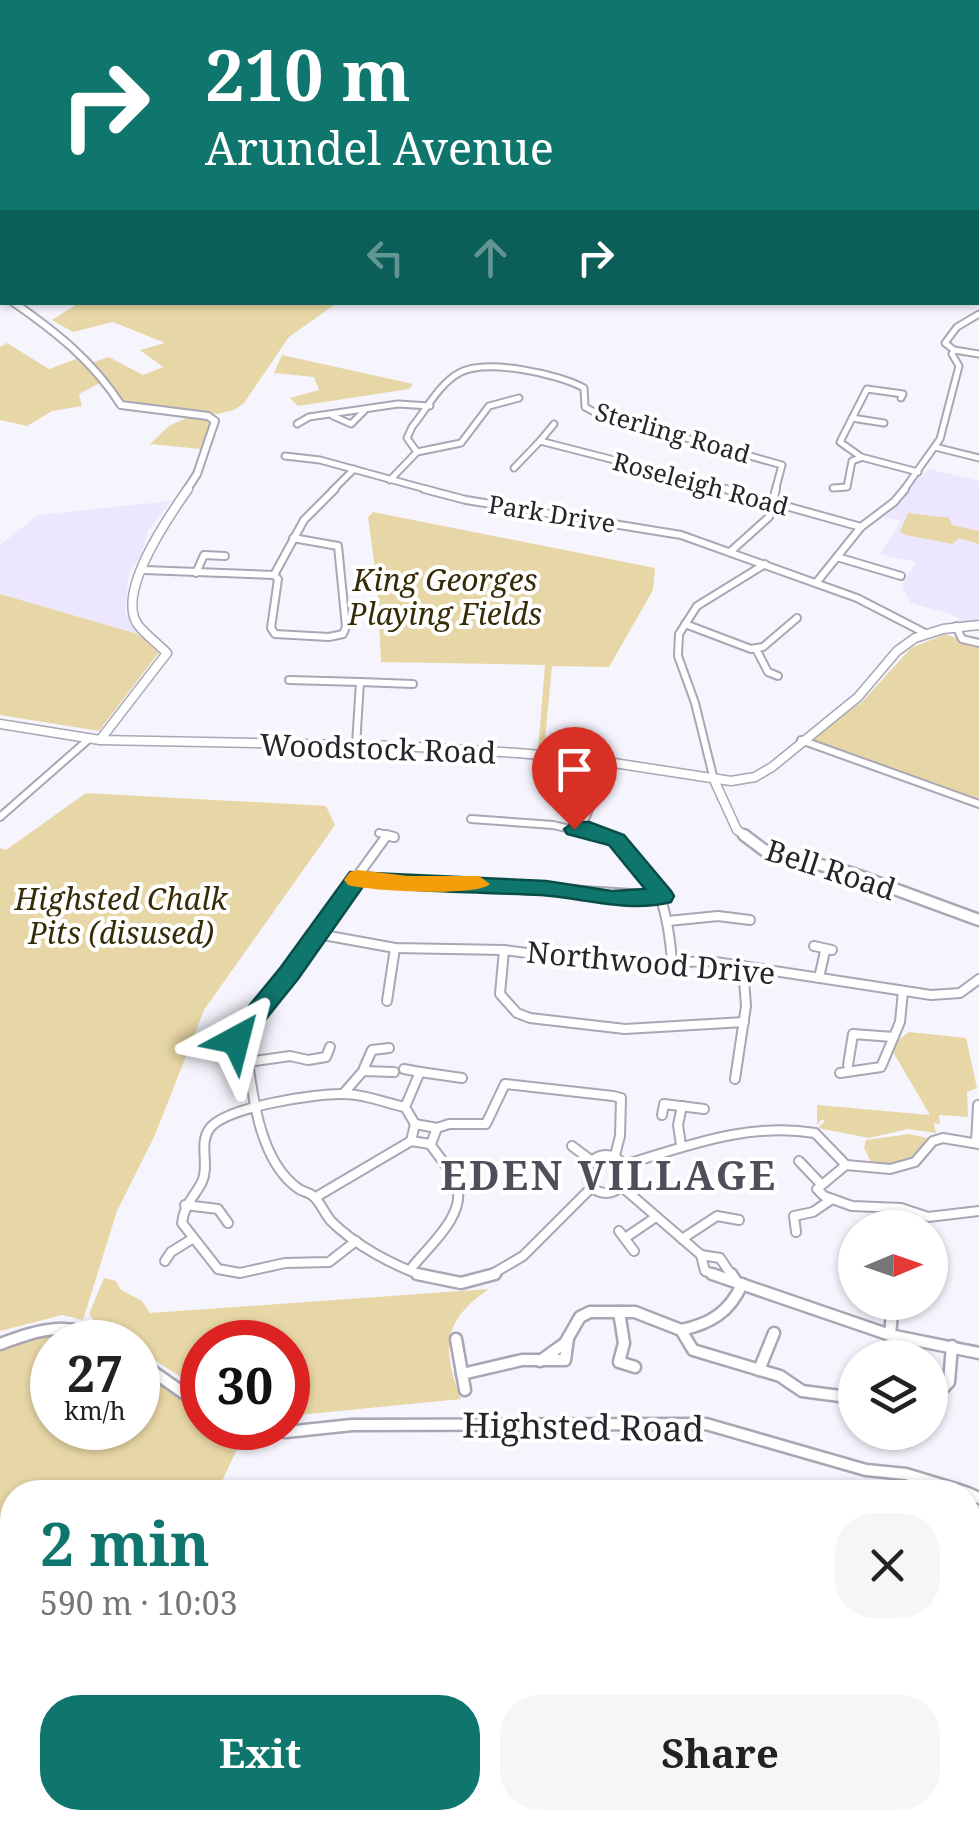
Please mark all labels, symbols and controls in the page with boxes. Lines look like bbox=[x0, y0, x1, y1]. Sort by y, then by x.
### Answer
text: 210 m bbox=[205, 26, 411, 122]
icon: right bbox=[40, 40, 170, 170]
text: Arundel Avenue bbox=[205, 117, 554, 178]
icon: left bbox=[358, 230, 413, 285]
icon: ahead bbox=[463, 230, 518, 285]
icon: right bbox=[568, 230, 623, 285]
street label: Sterling Road bbox=[592, 394, 754, 470]
street label: Roseleigh Road bbox=[609, 443, 793, 523]
street label: Park Drive bbox=[486, 486, 618, 540]
park label: King Georges Playing Fields bbox=[347, 559, 542, 634]
street label: Woodstock Road bbox=[259, 723, 497, 773]
pin bbox=[532, 727, 617, 830]
icon: arrive bbox=[547, 742, 602, 797]
street label: Bell Road bbox=[761, 829, 901, 909]
park label: Highsted Chalk Pits (disused) bbox=[14, 878, 228, 953]
street label: Northwood Drive bbox=[525, 931, 777, 993]
position arrow bbox=[184, 988, 288, 1092]
district label: EDEN VILLAGE bbox=[440, 1147, 778, 1202]
north arrow bbox=[838, 1210, 948, 1320]
map controls bbox=[838, 1210, 948, 1450]
speed limit sign: 30 bbox=[180, 1320, 310, 1450]
text: 27 bbox=[67, 1339, 123, 1407]
button: layers bbox=[838, 1340, 948, 1450]
text: km/h bbox=[64, 1393, 126, 1427]
street label: Highsted Road bbox=[462, 1400, 704, 1452]
text: 2 min bbox=[40, 1502, 210, 1584]
button: close bbox=[835, 1513, 940, 1618]
text: 590 m · 10:03 bbox=[40, 1581, 238, 1624]
button: Exit bbox=[40, 1695, 480, 1810]
button: Share bbox=[500, 1695, 940, 1810]

